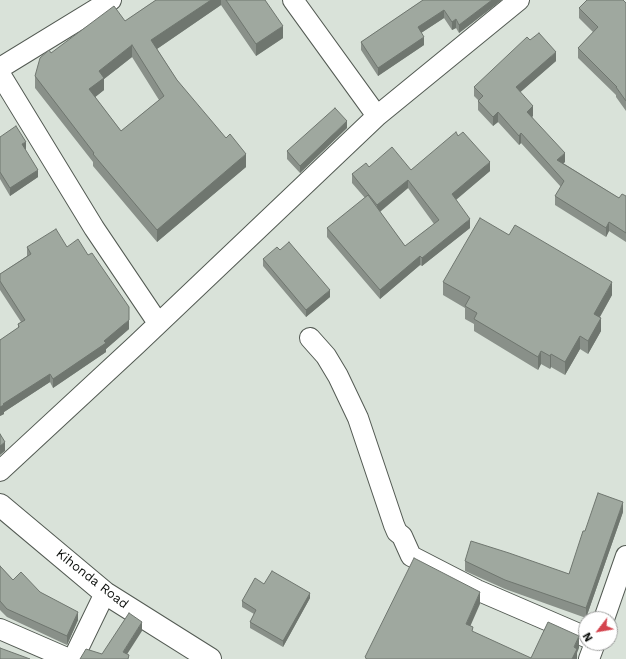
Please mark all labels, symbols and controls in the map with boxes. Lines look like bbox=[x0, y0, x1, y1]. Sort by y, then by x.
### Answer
street label: Kihonda Road bbox=[53, 546, 131, 612]
north arrow bbox=[578, 611, 618, 651]
text: N bbox=[580, 630, 596, 644]

